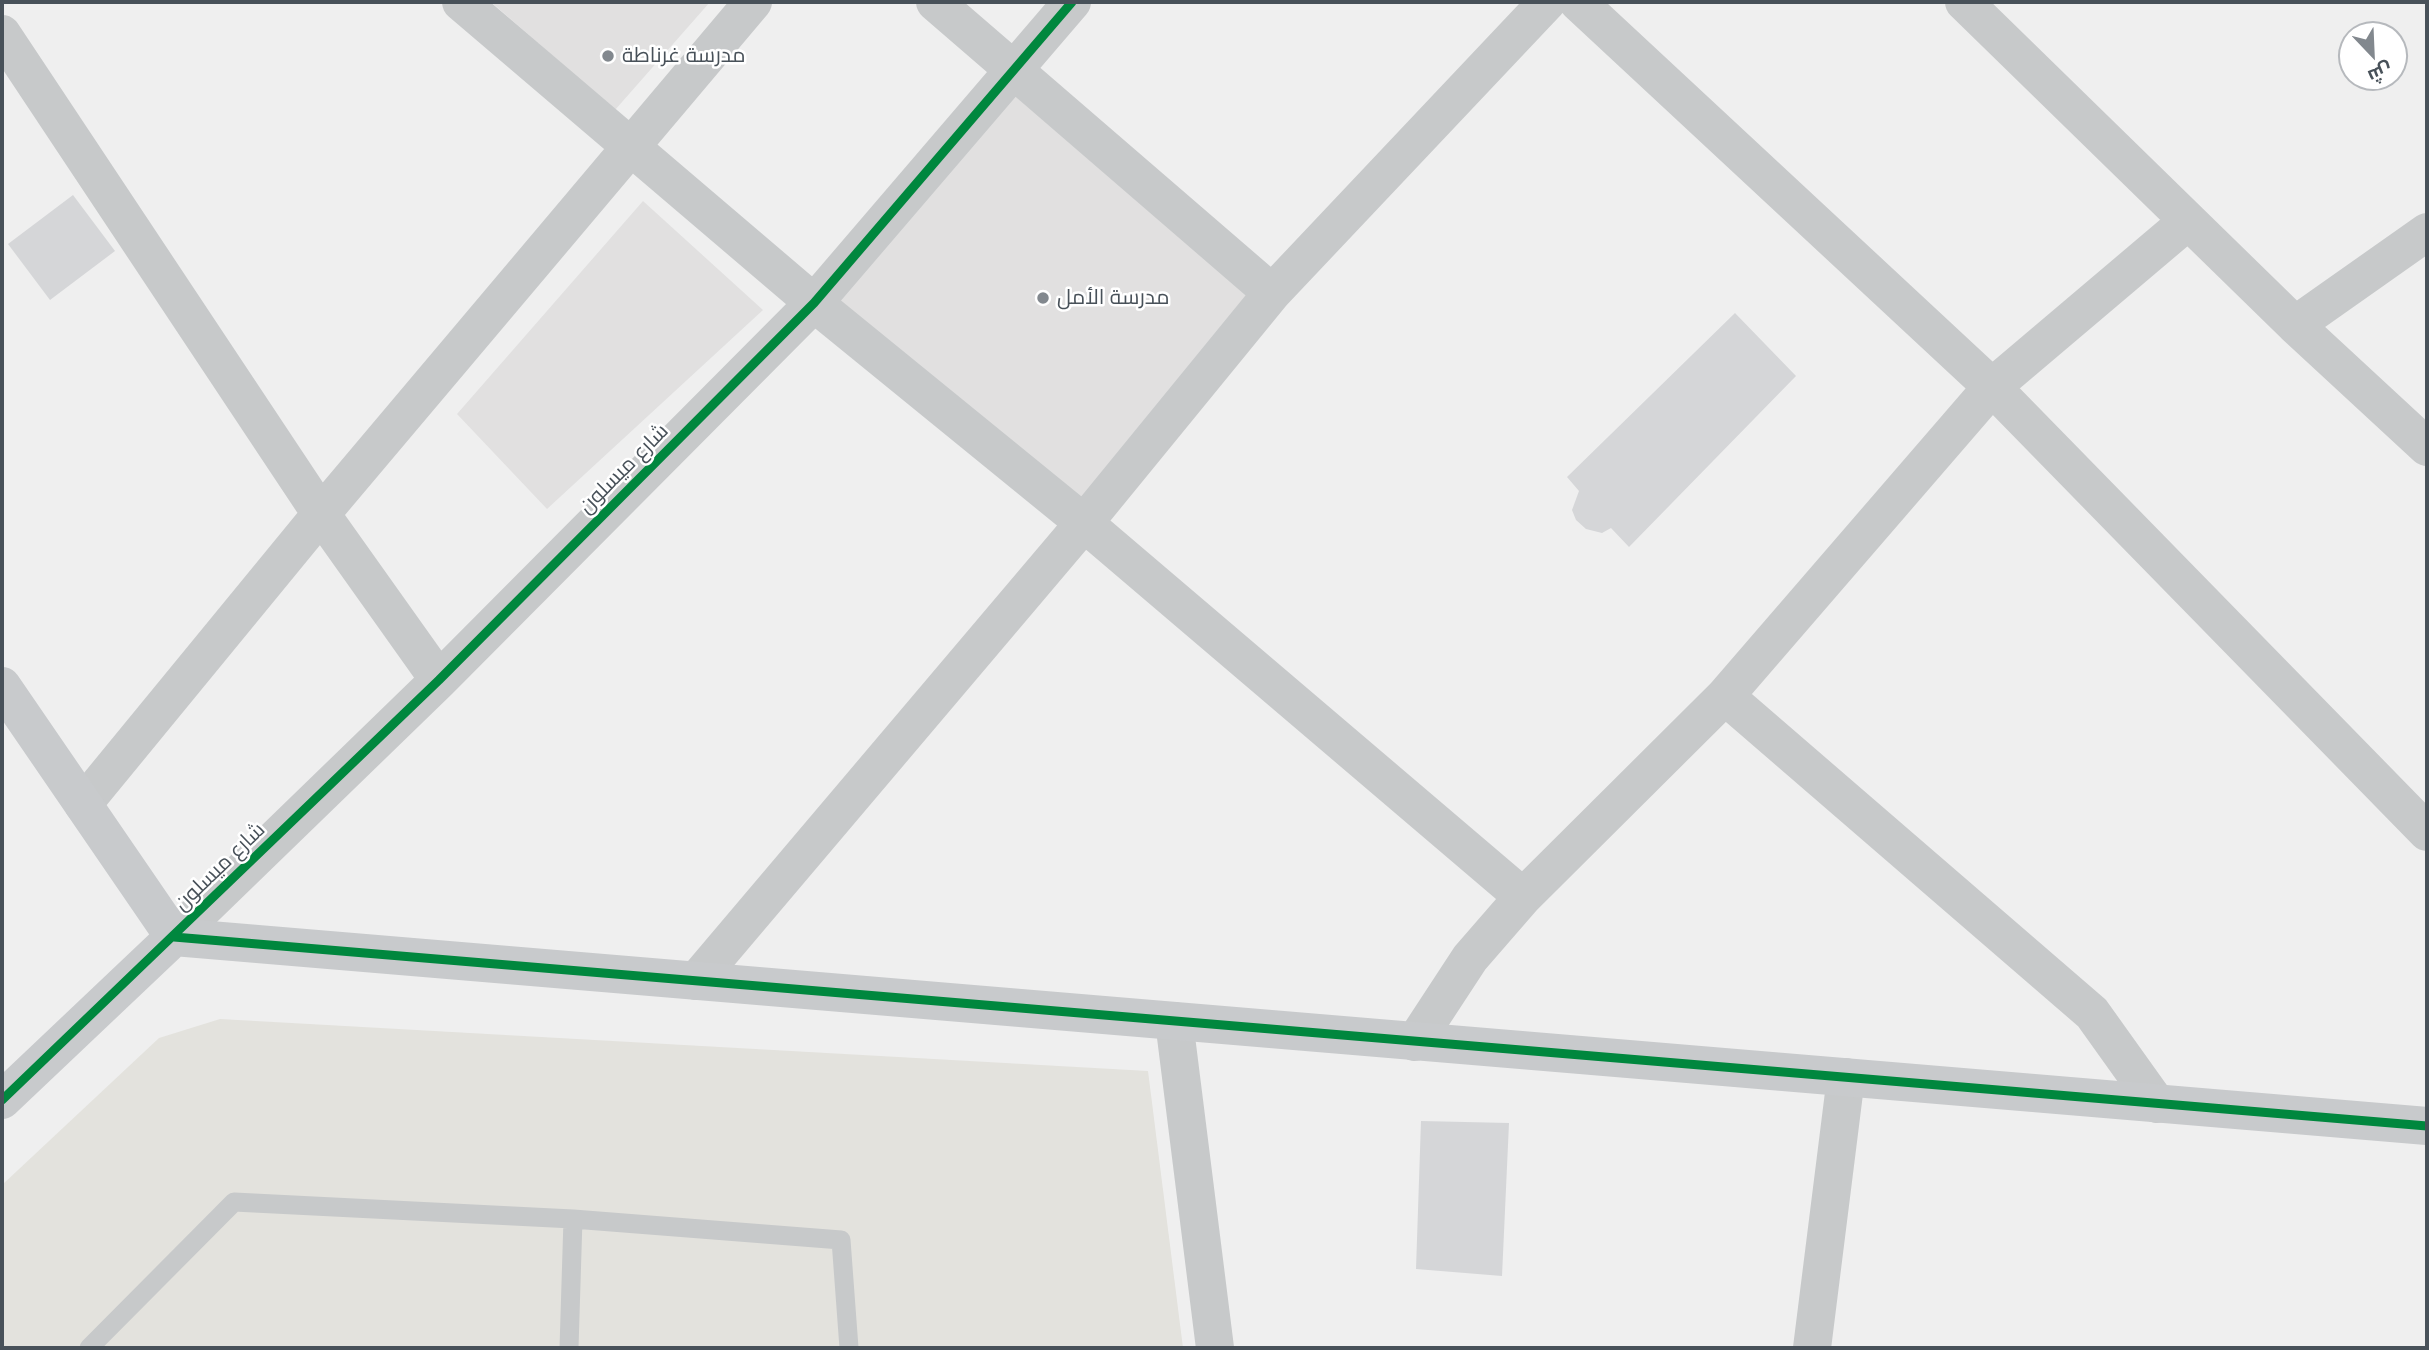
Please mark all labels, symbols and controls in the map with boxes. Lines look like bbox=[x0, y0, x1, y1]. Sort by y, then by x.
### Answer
north arrow bbox=[2338, 21, 2408, 91]
place label: مدرسة غرناطة bbox=[622, 43, 745, 69]
marker: مدرسة غرناطة bbox=[600, 48, 616, 64]
text: ش bbox=[2364, 57, 2397, 90]
place label: مدرسة الأمل bbox=[1057, 285, 1170, 311]
marker: مدرسة الأمل bbox=[1035, 290, 1051, 306]
street label: شارع ميسلون bbox=[574, 419, 674, 519]
street label: شارع ميسلون bbox=[169, 817, 271, 917]

